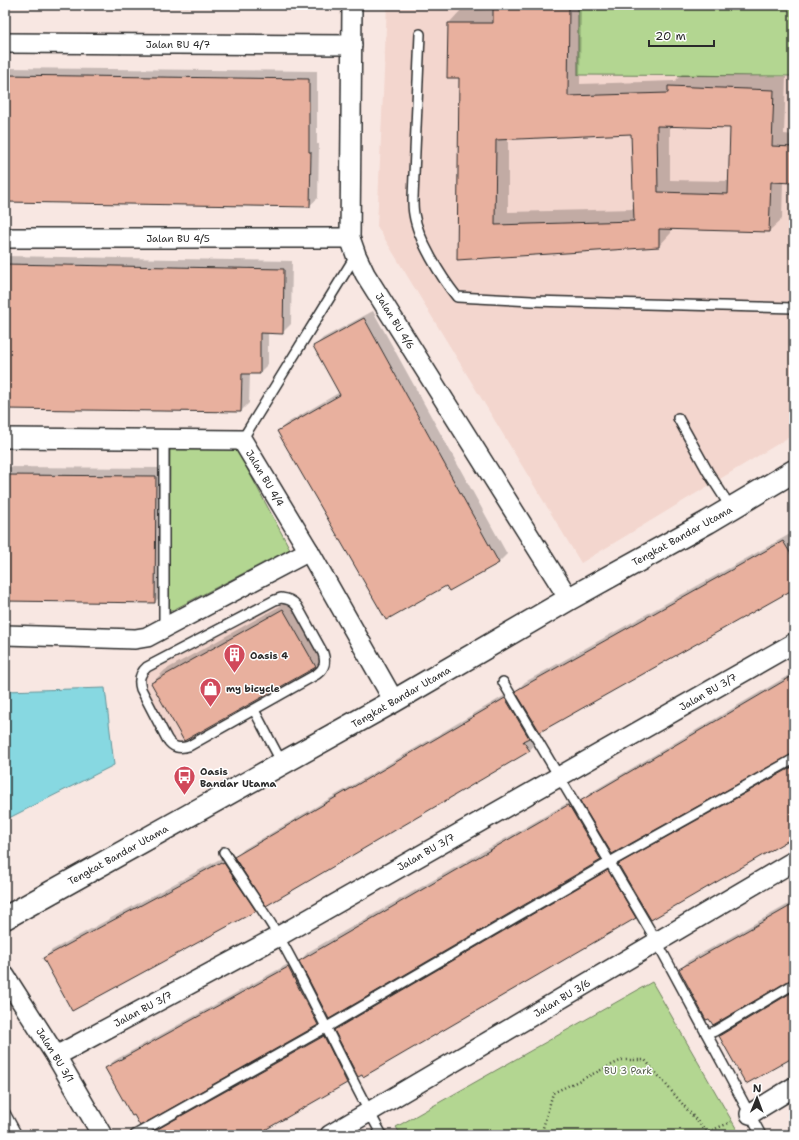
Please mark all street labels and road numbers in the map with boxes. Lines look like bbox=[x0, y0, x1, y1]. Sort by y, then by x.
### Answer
street label: Jalan BU 4/7 bbox=[146, 38, 210, 51]
street label: Jalan BU 4/5 bbox=[146, 232, 210, 245]
street label: Jalan BU 4/6 bbox=[373, 290, 417, 352]
street label: Jalan BU 4/4 bbox=[243, 447, 287, 509]
street label: Tengkat Bandar Utama bbox=[630, 503, 735, 569]
street label: Tengkat Bandar Utama bbox=[349, 663, 454, 731]
street label: Jalan BU 3/7 bbox=[677, 670, 739, 714]
street label: Tengkat Bandar Utama bbox=[66, 822, 171, 888]
street label: Jalan BU 3/7 bbox=[395, 830, 457, 874]
street label: Jalan BU 3/6 bbox=[531, 976, 593, 1020]
street label: Jalan BU 3/7 bbox=[112, 988, 174, 1030]
street label: Jalan BU 3/1 bbox=[33, 1025, 77, 1085]

